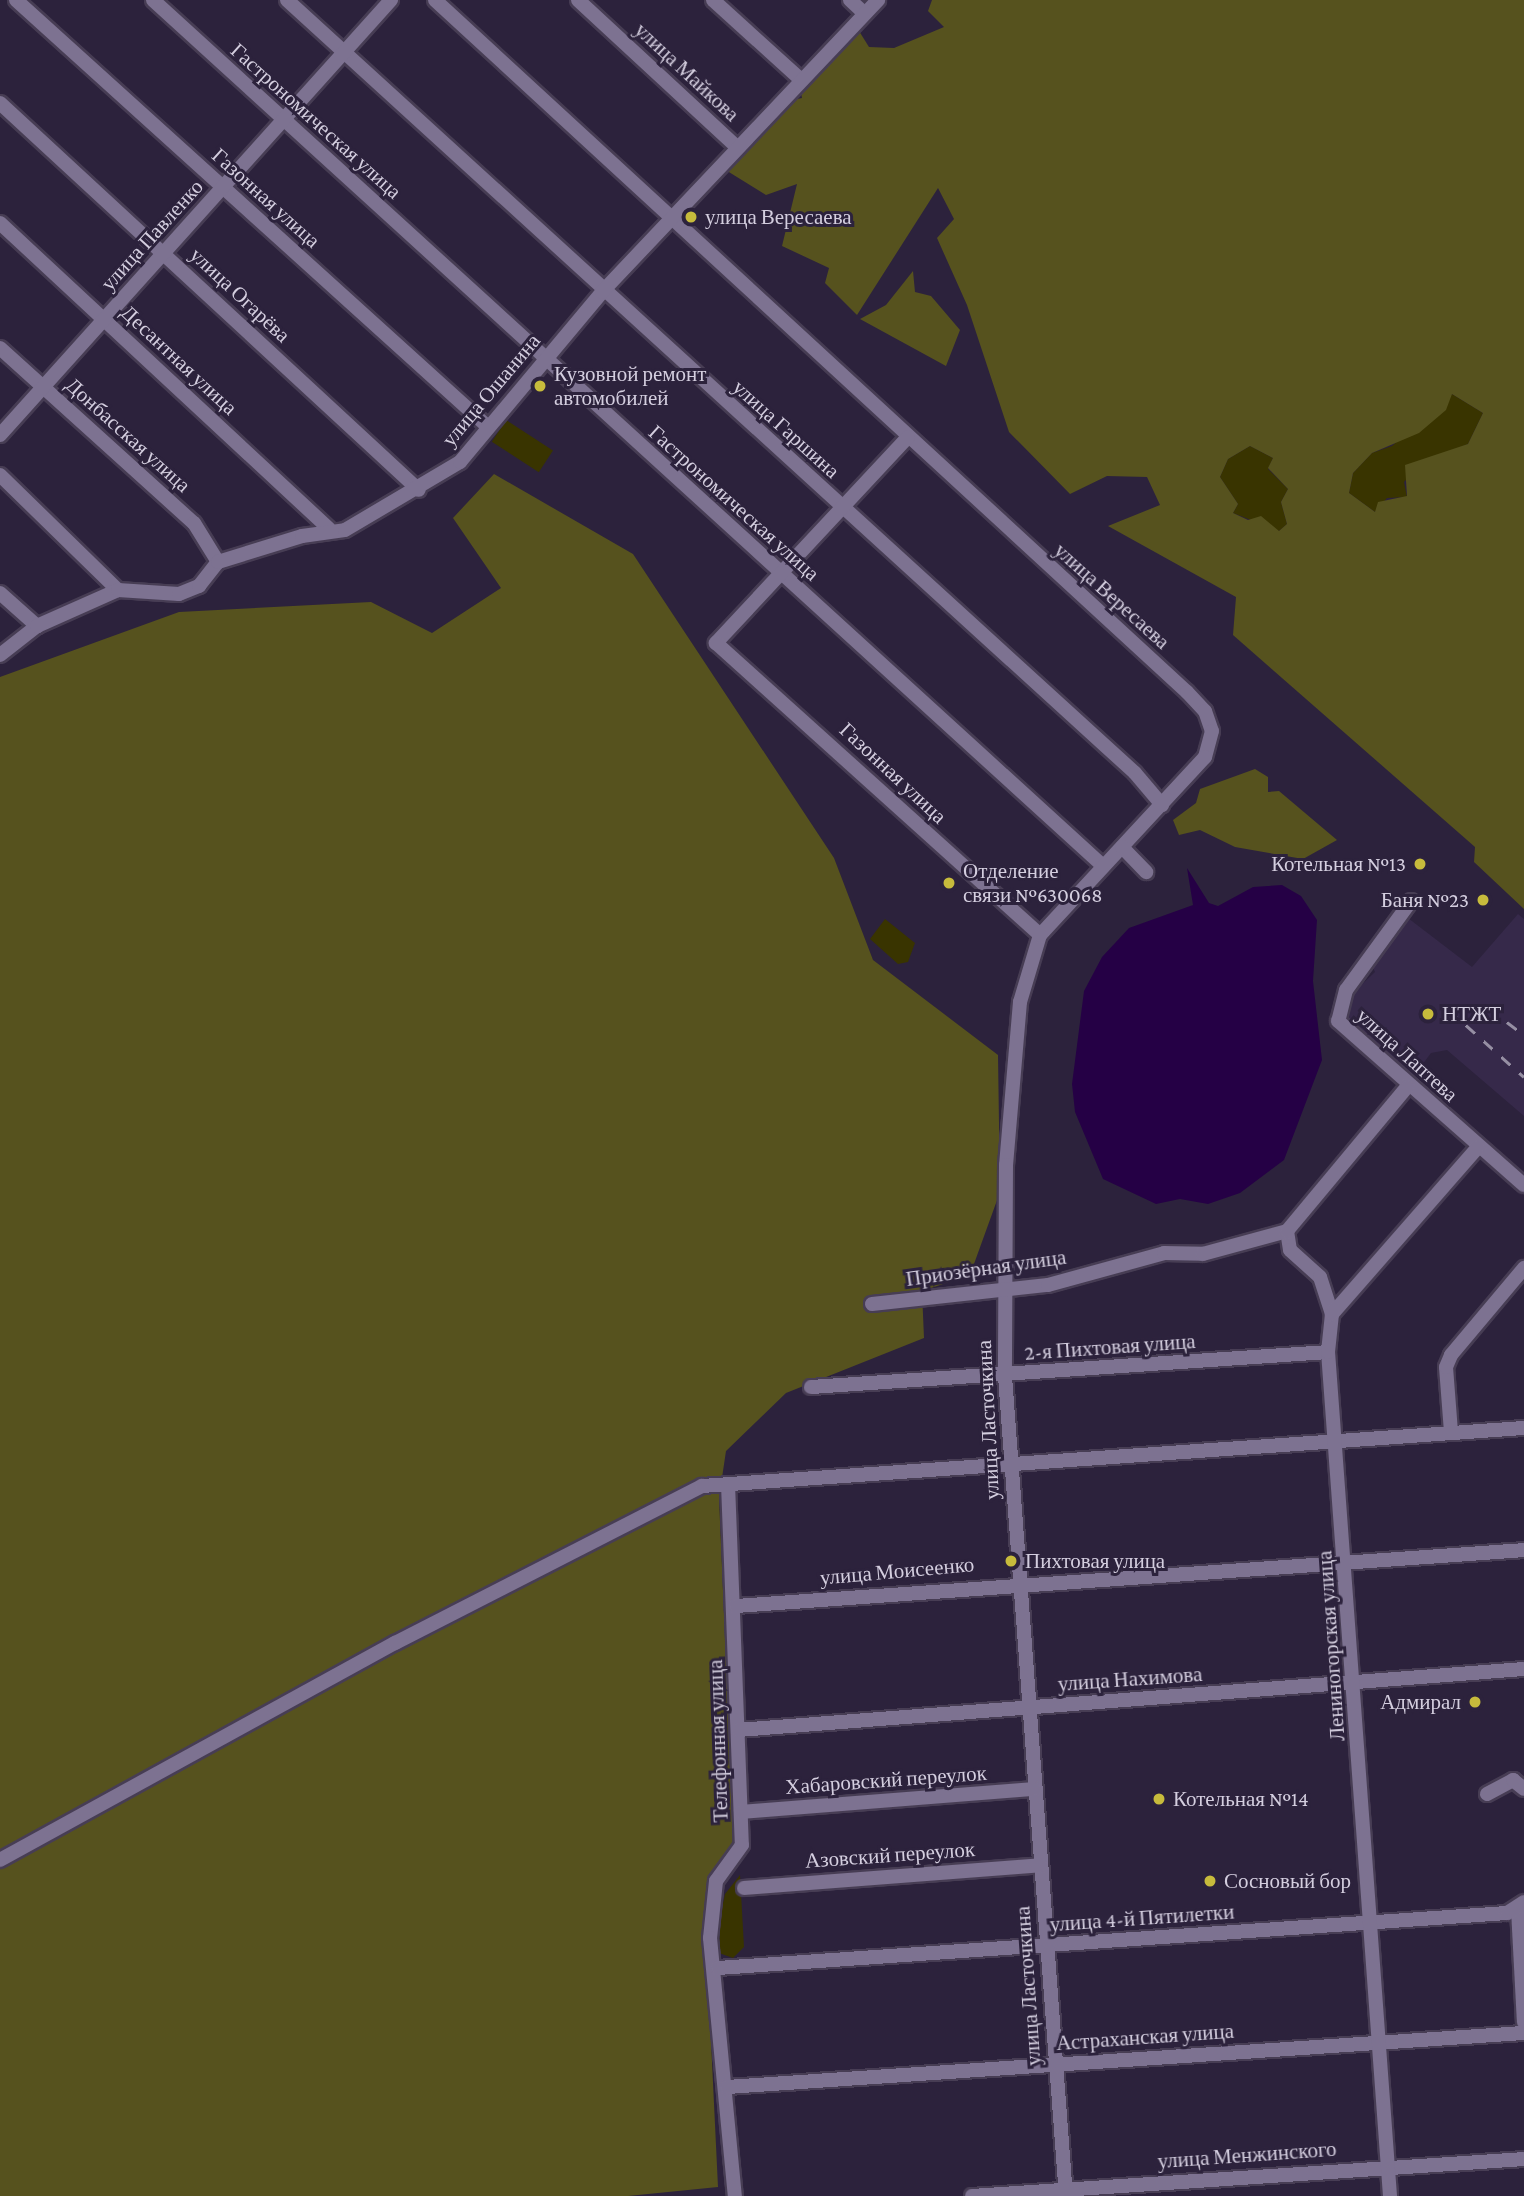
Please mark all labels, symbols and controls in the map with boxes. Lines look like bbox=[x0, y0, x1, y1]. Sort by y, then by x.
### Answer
street label: улица Майкова bbox=[630, 17, 744, 127]
street label: Гастрономическая улица bbox=[225, 38, 407, 204]
street label: Газонная улица bbox=[207, 143, 325, 253]
street label: улица Павленко bbox=[96, 174, 208, 296]
place label: улица Вересаева bbox=[705, 204, 852, 230]
marker: улица Вересаева bbox=[683, 209, 699, 225]
street label: улица Огарёва bbox=[185, 242, 295, 348]
street label: Десантная улица bbox=[116, 300, 242, 420]
street label: улица Ошанина bbox=[437, 328, 545, 452]
place label: Кузовной ремонт автомобилей bbox=[554, 361, 706, 411]
street label: Донбасская улица bbox=[60, 372, 196, 498]
street label: улица Гаршина bbox=[727, 374, 845, 484]
marker: Кузовной ремонт автомобилей bbox=[532, 378, 548, 394]
street label: Гастрономическая улица bbox=[643, 420, 825, 586]
street label: улица Вересаева bbox=[1049, 538, 1175, 654]
street label: Газонная улица bbox=[834, 717, 952, 829]
place label: Котельная №13 bbox=[1271, 851, 1406, 877]
marker: Котельная №13 bbox=[1412, 856, 1428, 872]
place label: Отделение связи №630068 bbox=[963, 858, 1103, 908]
marker: Отделение связи №630068 bbox=[941, 875, 957, 891]
place label: Баня №23 bbox=[1381, 887, 1469, 913]
marker: Баня №23 bbox=[1475, 892, 1491, 908]
place label: НТЖТ bbox=[1442, 1001, 1501, 1027]
street label: улица Лаптева bbox=[1351, 1003, 1463, 1107]
marker: НТЖТ bbox=[1420, 1006, 1436, 1022]
street label: Приозёрная улица bbox=[904, 1244, 1068, 1292]
street label: 2-я Пихтовая улица bbox=[1024, 1328, 1196, 1366]
street label: улица Ласточкина bbox=[971, 1339, 1005, 1501]
place label: Пихтовая улица bbox=[1025, 1548, 1165, 1574]
street label: Лениногорская улица bbox=[1312, 1550, 1350, 1742]
street label: улица Моисеенко bbox=[819, 1552, 975, 1590]
marker: Пихтовая улица bbox=[1003, 1553, 1019, 1569]
street label: Телефонная улица bbox=[703, 1659, 733, 1823]
street label: улица Нахимова bbox=[1057, 1661, 1203, 1697]
place label: Адмирал bbox=[1380, 1689, 1461, 1715]
marker: Адмирал bbox=[1467, 1694, 1483, 1710]
street label: Хабаровский переулок bbox=[784, 1760, 988, 1800]
place label: Котельная №14 bbox=[1173, 1786, 1309, 1812]
marker: Котельная №14 bbox=[1151, 1791, 1167, 1807]
street label: Азовский переулок bbox=[804, 1836, 976, 1874]
place label: Сосновый бор bbox=[1224, 1868, 1351, 1894]
marker: Сосновый бор bbox=[1202, 1873, 1218, 1889]
street label: улица 4-й Пятилетки bbox=[1049, 1899, 1235, 1937]
street label: улица Ласточкина bbox=[1010, 1905, 1046, 2067]
street label: Астраханская улица bbox=[1055, 2018, 1235, 2056]
street label: улица Менжинского bbox=[1157, 2136, 1337, 2174]

